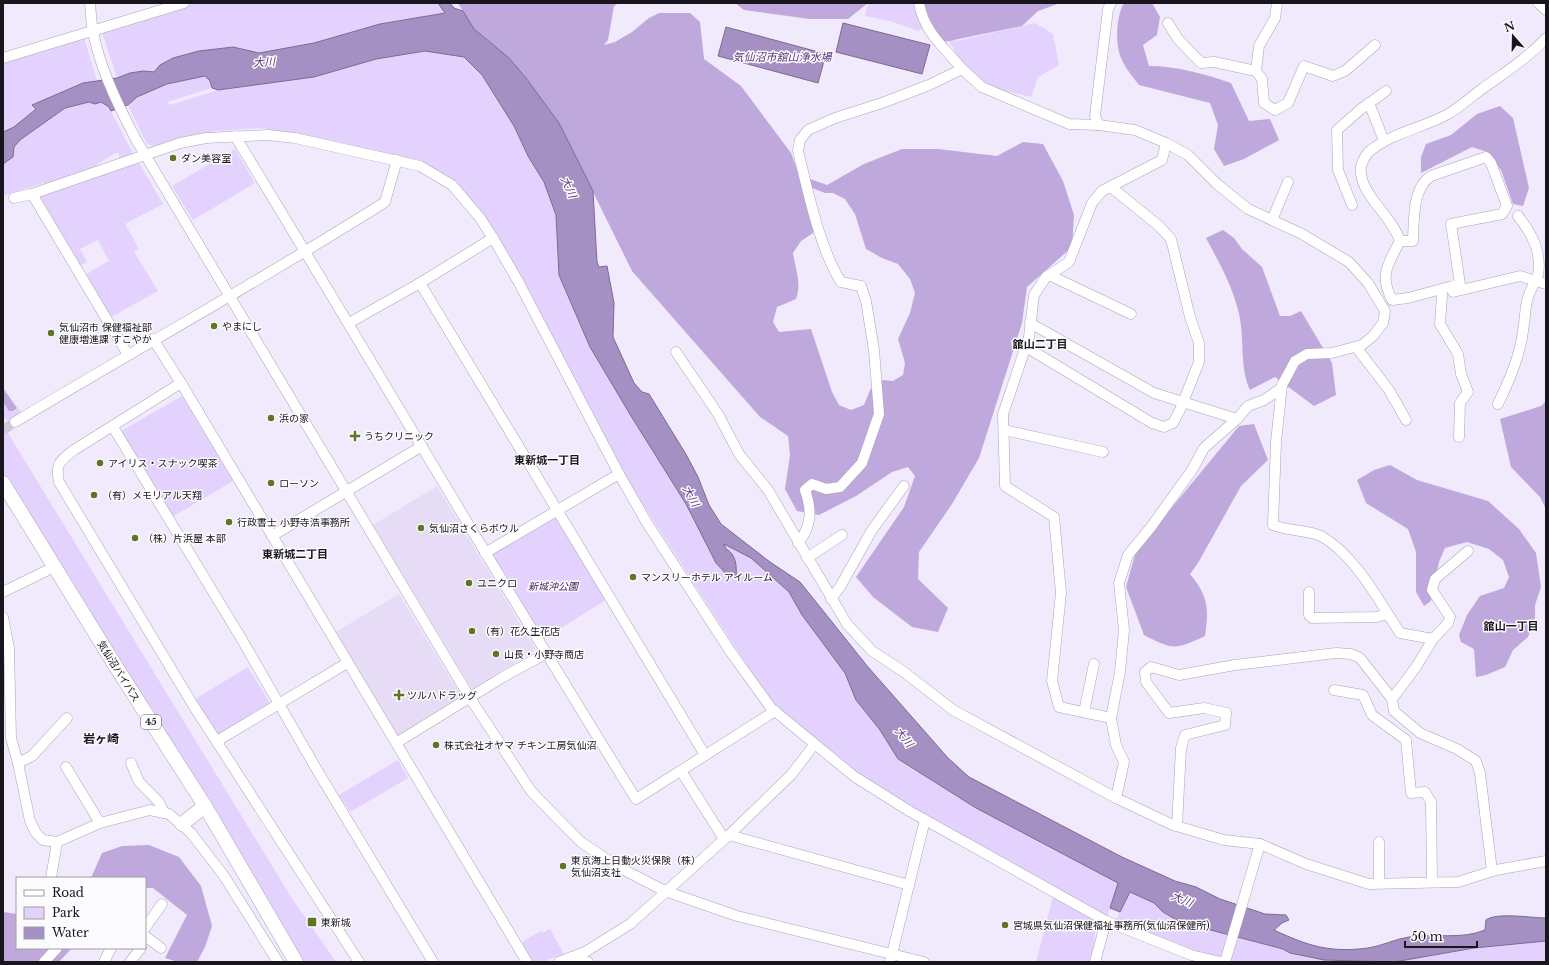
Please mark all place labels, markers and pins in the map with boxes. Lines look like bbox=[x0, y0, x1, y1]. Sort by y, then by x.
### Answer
place label: ダン美容室 bbox=[181, 152, 231, 165]
marker: ダン美容室 bbox=[168, 153, 178, 163]
place label: やまにし bbox=[222, 320, 262, 333]
place label: 気仙沼市 保健福祉部 健康増進課 すこやか bbox=[59, 321, 152, 346]
marker: やまにし bbox=[209, 321, 219, 331]
marker: 気仙沼市 保健福祉部 健康増進課 すこやか bbox=[46, 328, 56, 338]
place label: 浜の家 bbox=[279, 412, 309, 425]
marker: 浜の家 bbox=[266, 413, 276, 423]
marker: うちクリニック bbox=[349, 430, 361, 442]
place label: うちクリニック bbox=[364, 430, 434, 443]
place label: アイリス・スナック喫茶 bbox=[108, 457, 218, 470]
marker: アイリス・スナック喫茶 bbox=[95, 458, 105, 468]
place label: ローソン bbox=[279, 477, 319, 490]
marker: ローソン bbox=[266, 478, 276, 488]
place label: （有）メモリアル天翔 bbox=[102, 489, 202, 502]
marker: （有）メモリアル天翔 bbox=[89, 490, 99, 500]
place label: 行政書士 小野寺浩事務所 bbox=[237, 516, 350, 529]
marker: 行政書士 小野寺浩事務所 bbox=[224, 517, 234, 527]
place label: 気仙沼さくらボウル bbox=[429, 522, 519, 535]
marker: 気仙沼さくらボウル bbox=[416, 523, 426, 533]
place label: （株）片浜屋 本部 bbox=[143, 532, 226, 545]
marker: （株）片浜屋 本部 bbox=[130, 533, 140, 543]
place label: マンスリーホテル アイルーム bbox=[641, 571, 773, 584]
marker: マンスリーホテル アイルーム bbox=[628, 572, 638, 582]
place label: ユニクロ bbox=[477, 577, 517, 590]
marker: ユニクロ bbox=[464, 578, 474, 588]
place label: （有）花久生花店 bbox=[480, 625, 560, 638]
marker: （有）花久生花店 bbox=[467, 626, 477, 636]
place label: 山長・小野寺商店 bbox=[504, 648, 584, 661]
marker: 山長・小野寺商店 bbox=[491, 649, 501, 659]
place label: ツルハドラッグ bbox=[407, 689, 477, 702]
marker: ツルハドラッグ bbox=[394, 690, 404, 700]
place label: 株式会社オヤマ チキン工房気仙沼 bbox=[444, 739, 597, 752]
marker: 株式会社オヤマ チキン工房気仙沼 bbox=[431, 740, 441, 750]
place label: 東京海上日動火災保険（株） 気仙沼支社 bbox=[571, 854, 701, 879]
marker: 東京海上日動火災保険（株） 気仙沼支社 bbox=[558, 861, 568, 871]
marker: 東新城 bbox=[306, 916, 318, 928]
place label: 東新城 bbox=[321, 916, 351, 929]
place label: 宮城県気仙沼保健福祉事務所(気仙沼保健所) bbox=[1013, 919, 1210, 932]
marker: 宮城県気仙沼保健福祉事務所(気仙沼保健所) bbox=[1000, 920, 1010, 930]

